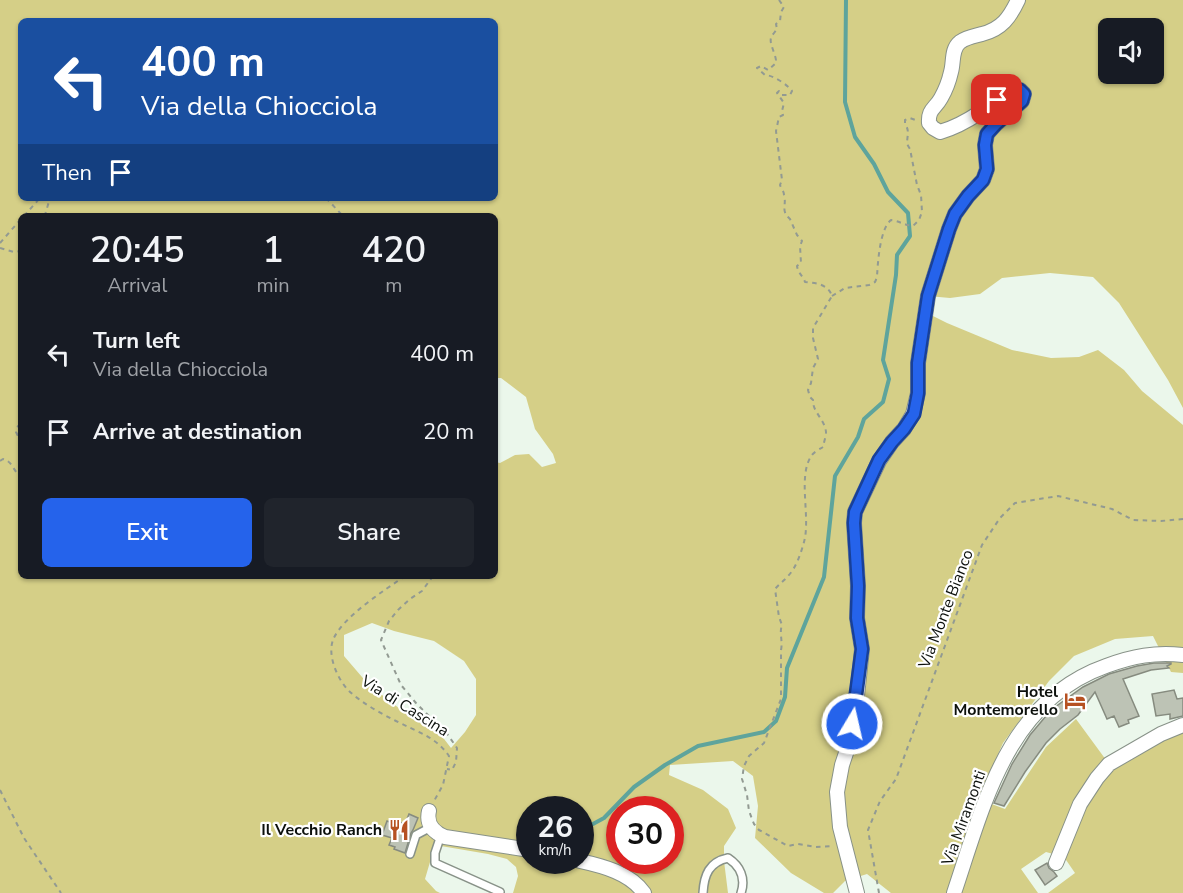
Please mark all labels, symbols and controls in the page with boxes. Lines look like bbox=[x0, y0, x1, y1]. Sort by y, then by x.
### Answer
map controls bbox=[1098, 18, 1164, 84]
button: sound bbox=[1098, 18, 1164, 84]
text: 400 m bbox=[141, 34, 265, 91]
icon: left bbox=[42, 42, 120, 120]
pin bbox=[971, 74, 1022, 125]
icon: arrive bbox=[980, 83, 1013, 116]
text: Via della Chiocciola bbox=[141, 88, 378, 125]
icon: arrive bbox=[104, 156, 137, 189]
text: Then bbox=[42, 158, 92, 188]
text: 20:45 bbox=[90, 226, 185, 275]
text: 1 bbox=[262, 226, 284, 275]
text: 420 bbox=[361, 226, 426, 275]
text: Arrival bbox=[107, 272, 167, 299]
text: min bbox=[257, 272, 290, 299]
text: m bbox=[385, 272, 402, 299]
text: Turn left bbox=[93, 326, 180, 356]
icon: left bbox=[42, 338, 75, 371]
text: 400 m bbox=[410, 339, 474, 369]
text: Via della Chiocciola bbox=[93, 356, 268, 383]
icon: arrive bbox=[42, 416, 75, 449]
text: Arrive at destination bbox=[93, 417, 302, 447]
text: 20 m bbox=[423, 417, 474, 447]
button: Exit bbox=[42, 498, 252, 567]
button: Share bbox=[264, 498, 474, 567]
street label: Via Monte Bianco bbox=[913, 546, 979, 672]
street label: Via di Cascina bbox=[356, 670, 453, 742]
place label: Hotel Montemorello bbox=[953, 681, 1058, 721]
hotel icon: Hotel Montemorello bbox=[1063, 689, 1087, 713]
position arrow bbox=[820, 692, 884, 756]
street label: Via Miramonti bbox=[936, 767, 991, 870]
speed limit sign: 30 bbox=[606, 796, 684, 874]
text: 26 bbox=[537, 807, 573, 848]
restaurant icon: Il Vecchio Ranch bbox=[387, 818, 411, 842]
place label: Il Vecchio Ranch bbox=[261, 819, 382, 841]
text: km/h bbox=[538, 840, 572, 860]

